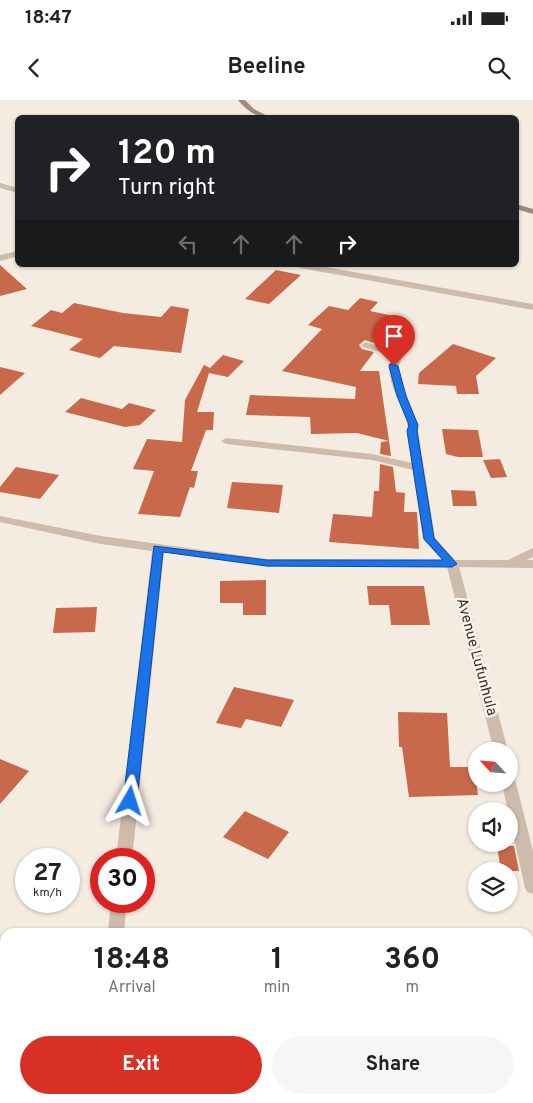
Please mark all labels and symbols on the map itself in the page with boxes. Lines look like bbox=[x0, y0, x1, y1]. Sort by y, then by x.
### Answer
pin bbox=[373, 315, 415, 366]
street label: Avenue Lufunhula bbox=[451, 596, 501, 718]
north arrow bbox=[468, 742, 518, 792]
position arrow bbox=[103, 774, 155, 826]
speed limit sign: 30 bbox=[90, 848, 155, 913]

